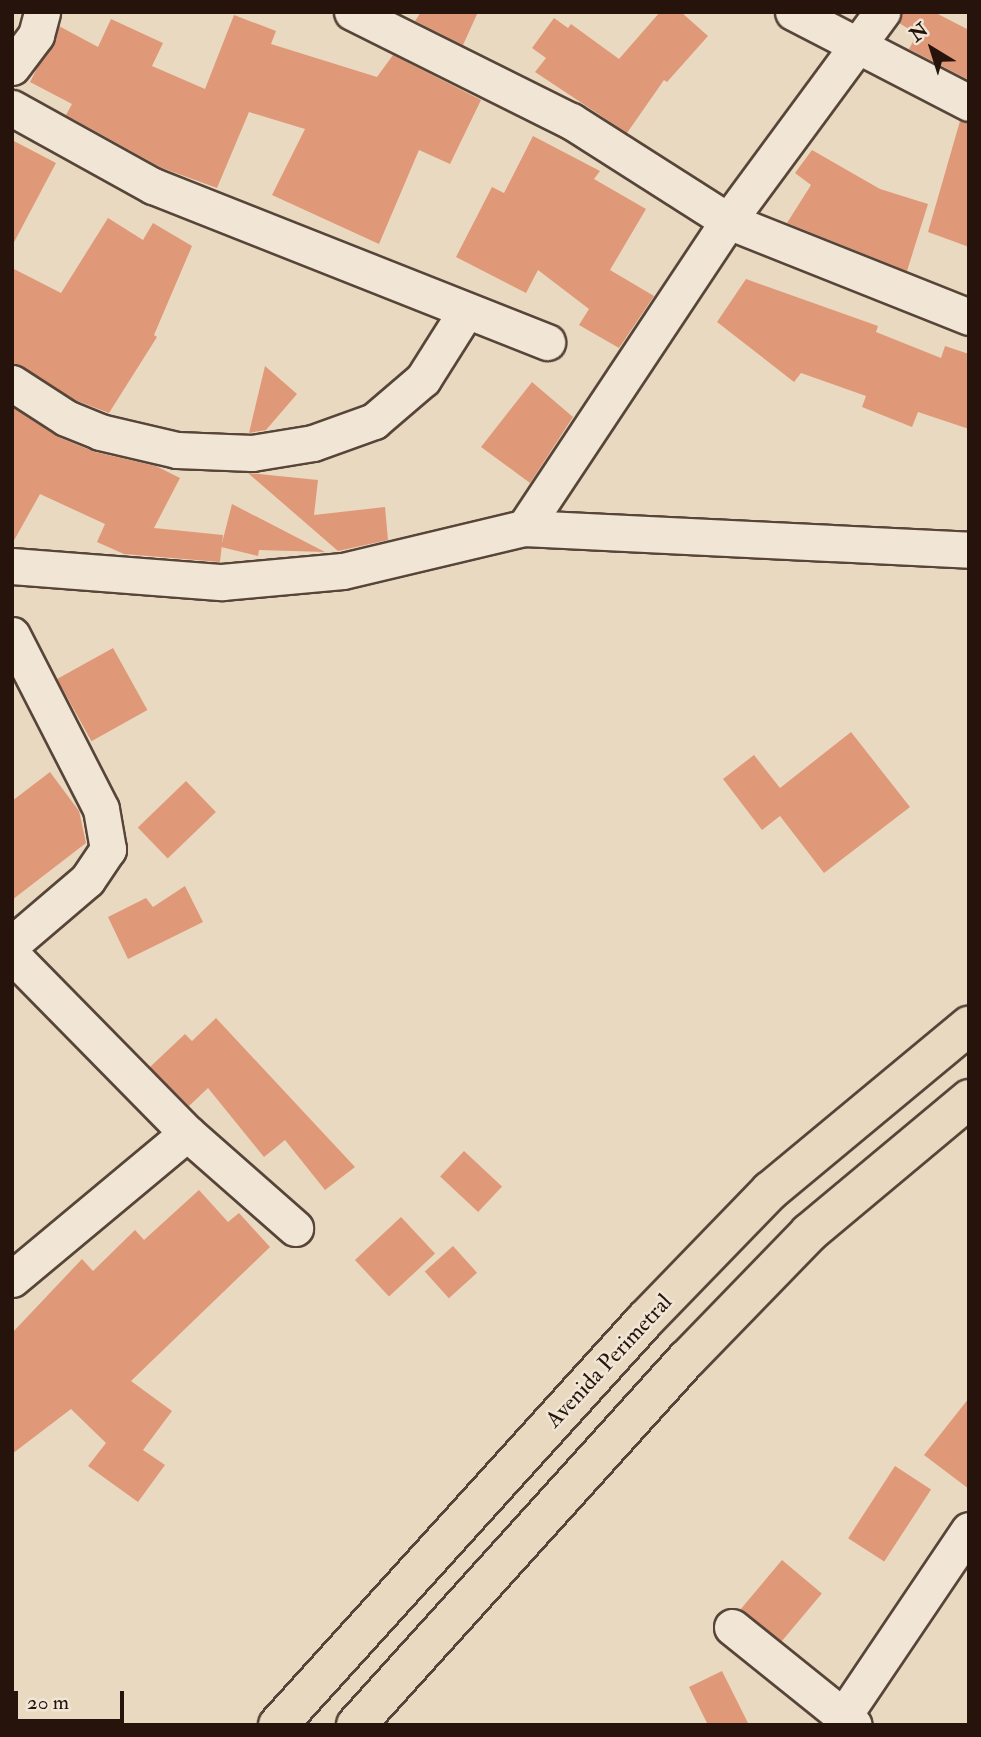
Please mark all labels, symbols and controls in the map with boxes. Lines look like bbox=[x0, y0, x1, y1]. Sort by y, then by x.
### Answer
north arrow bbox=[897, 14, 967, 84]
text: N bbox=[905, 18, 933, 47]
street label: Avenida Perimetral bbox=[540, 1288, 678, 1434]
scale bar bbox=[18, 1678, 128, 1722]
text: 20 m bbox=[27, 1689, 69, 1716]

